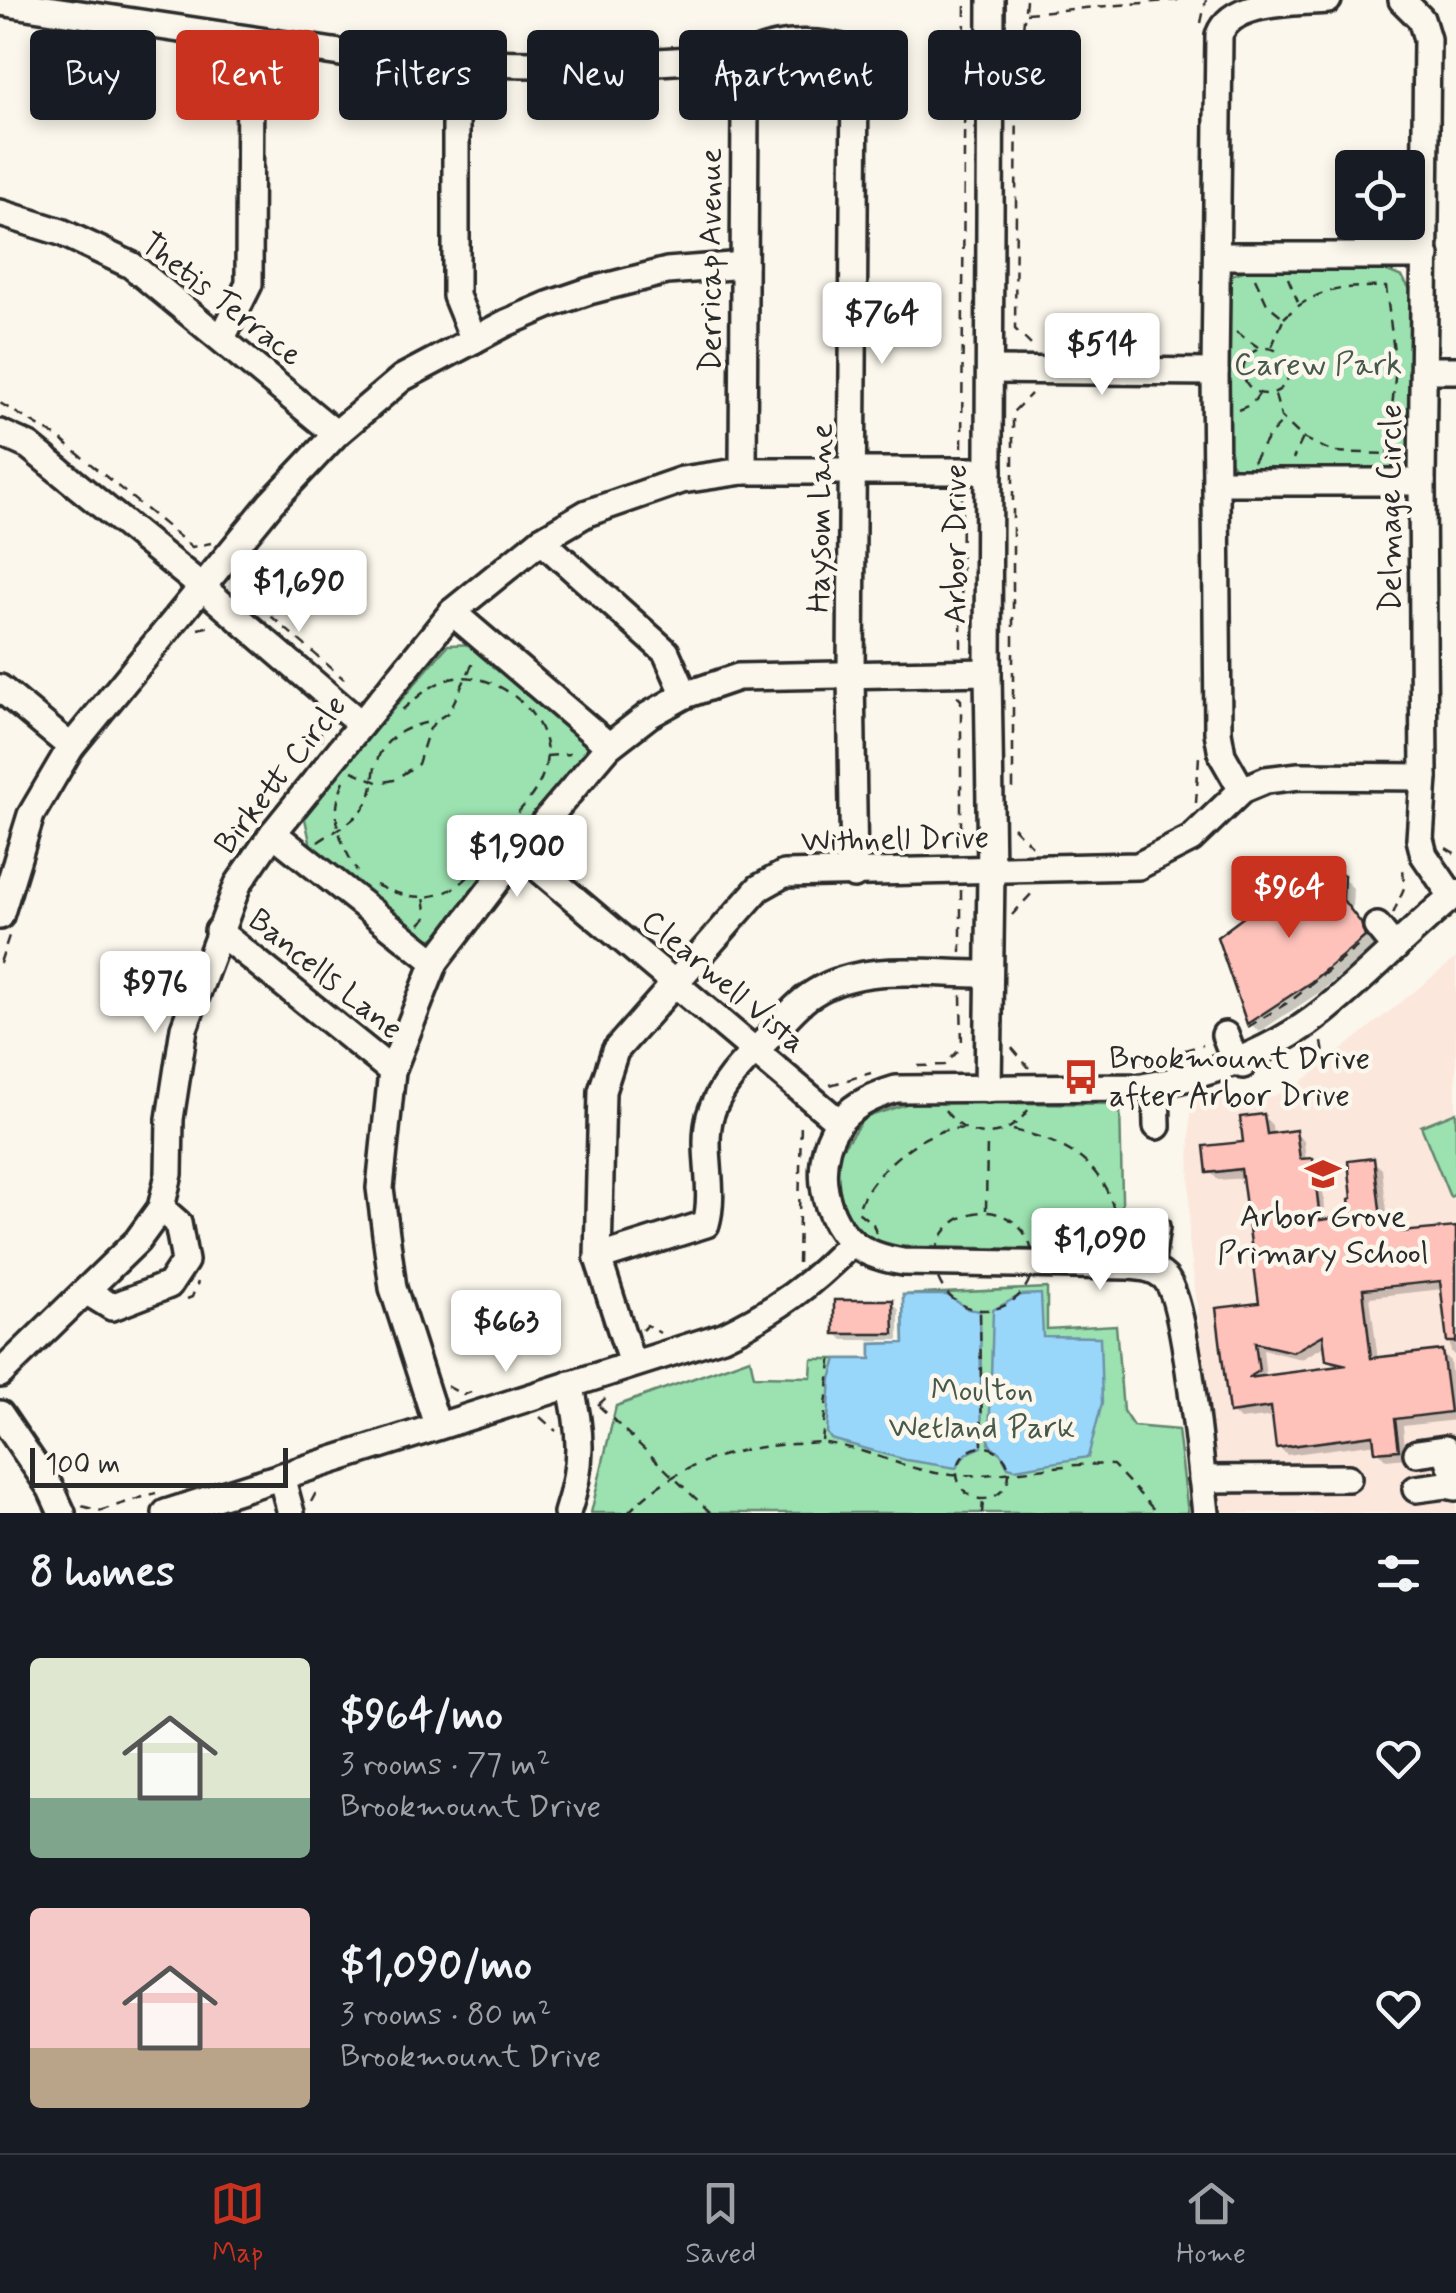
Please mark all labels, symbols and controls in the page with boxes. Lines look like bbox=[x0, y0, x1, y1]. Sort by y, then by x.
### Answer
chip: Buy bbox=[30, 30, 156, 120]
chip: Rent bbox=[176, 30, 319, 120]
chip: Filters bbox=[339, 30, 507, 120]
chip: New bbox=[527, 30, 659, 120]
chip: Apartment bbox=[679, 30, 908, 120]
chip: House bbox=[928, 30, 1081, 120]
street label: Derricap Avenue bbox=[690, 148, 732, 372]
map controls bbox=[1335, 150, 1425, 240]
button: locate bbox=[1335, 150, 1425, 240]
street label: Thetis Terrace bbox=[131, 223, 311, 377]
pin: $764 bbox=[823, 282, 941, 367]
text: $764 bbox=[845, 293, 919, 335]
pin: $514 bbox=[1043, 313, 1161, 398]
text: $514 bbox=[1067, 324, 1137, 366]
park label: Carew Park bbox=[1234, 344, 1402, 386]
street label: Delmage Circle bbox=[1370, 404, 1412, 612]
street label: Haysom Lane bbox=[798, 423, 844, 613]
street label: Arbor Drive bbox=[935, 464, 977, 624]
pin: $1,690 bbox=[218, 550, 380, 635]
text: $1,690 bbox=[253, 561, 345, 603]
street label: Birkett Circle bbox=[205, 687, 357, 863]
pin: $1,900 bbox=[436, 815, 598, 900]
street label: Withnell Drive bbox=[800, 817, 990, 863]
text: $1,900 bbox=[469, 826, 565, 868]
pin: $964 bbox=[1230, 856, 1348, 941]
text: $964 bbox=[1253, 867, 1325, 909]
street label: Bancells Lane bbox=[239, 900, 411, 1050]
street label: Clearwell Vista bbox=[632, 901, 814, 1063]
pin: $976 bbox=[96, 951, 214, 1036]
text: $976 bbox=[122, 962, 188, 1004]
place label: Brookmount Drive after Arbor Drive bbox=[1109, 1038, 1370, 1117]
bus stop icon: Brookmount Drive after Arbor Drive bbox=[1062, 1058, 1100, 1096]
school or university icon: Arbor Grove Primary School bbox=[1304, 1155, 1342, 1193]
place label: Arbor Grove Primary School bbox=[1217, 1196, 1429, 1275]
pin: $1,090 bbox=[1019, 1208, 1181, 1293]
text: $1,090 bbox=[1053, 1219, 1147, 1261]
pin: $663 bbox=[447, 1290, 565, 1375]
text: $663 bbox=[473, 1301, 539, 1343]
park label: Moulton Wetland Park bbox=[889, 1370, 1075, 1449]
scale bar bbox=[30, 1443, 288, 1488]
text: 100 m bbox=[45, 1447, 120, 1484]
text: 8 homes bbox=[30, 1546, 175, 1601]
icon: filters bbox=[1371, 1546, 1426, 1601]
text: $964/mo bbox=[340, 1689, 503, 1744]
icon: home bbox=[110, 1698, 230, 1818]
icon: heart bbox=[1371, 1731, 1426, 1786]
text: 3 rooms · 77 m² bbox=[340, 1744, 551, 1786]
text: Brookmount Drive bbox=[340, 1786, 601, 1828]
text: $1,090/mo bbox=[340, 1939, 532, 1994]
icon: home bbox=[110, 1948, 230, 2068]
icon: heart bbox=[1371, 1981, 1426, 2036]
text: 3 rooms · 80 m² bbox=[340, 1994, 551, 2036]
text: Brookmount Drive bbox=[340, 2036, 601, 2078]
tab: Map bbox=[210, 2176, 265, 2273]
tab: Saved bbox=[685, 2176, 756, 2273]
tab: Home bbox=[1176, 2176, 1246, 2273]

